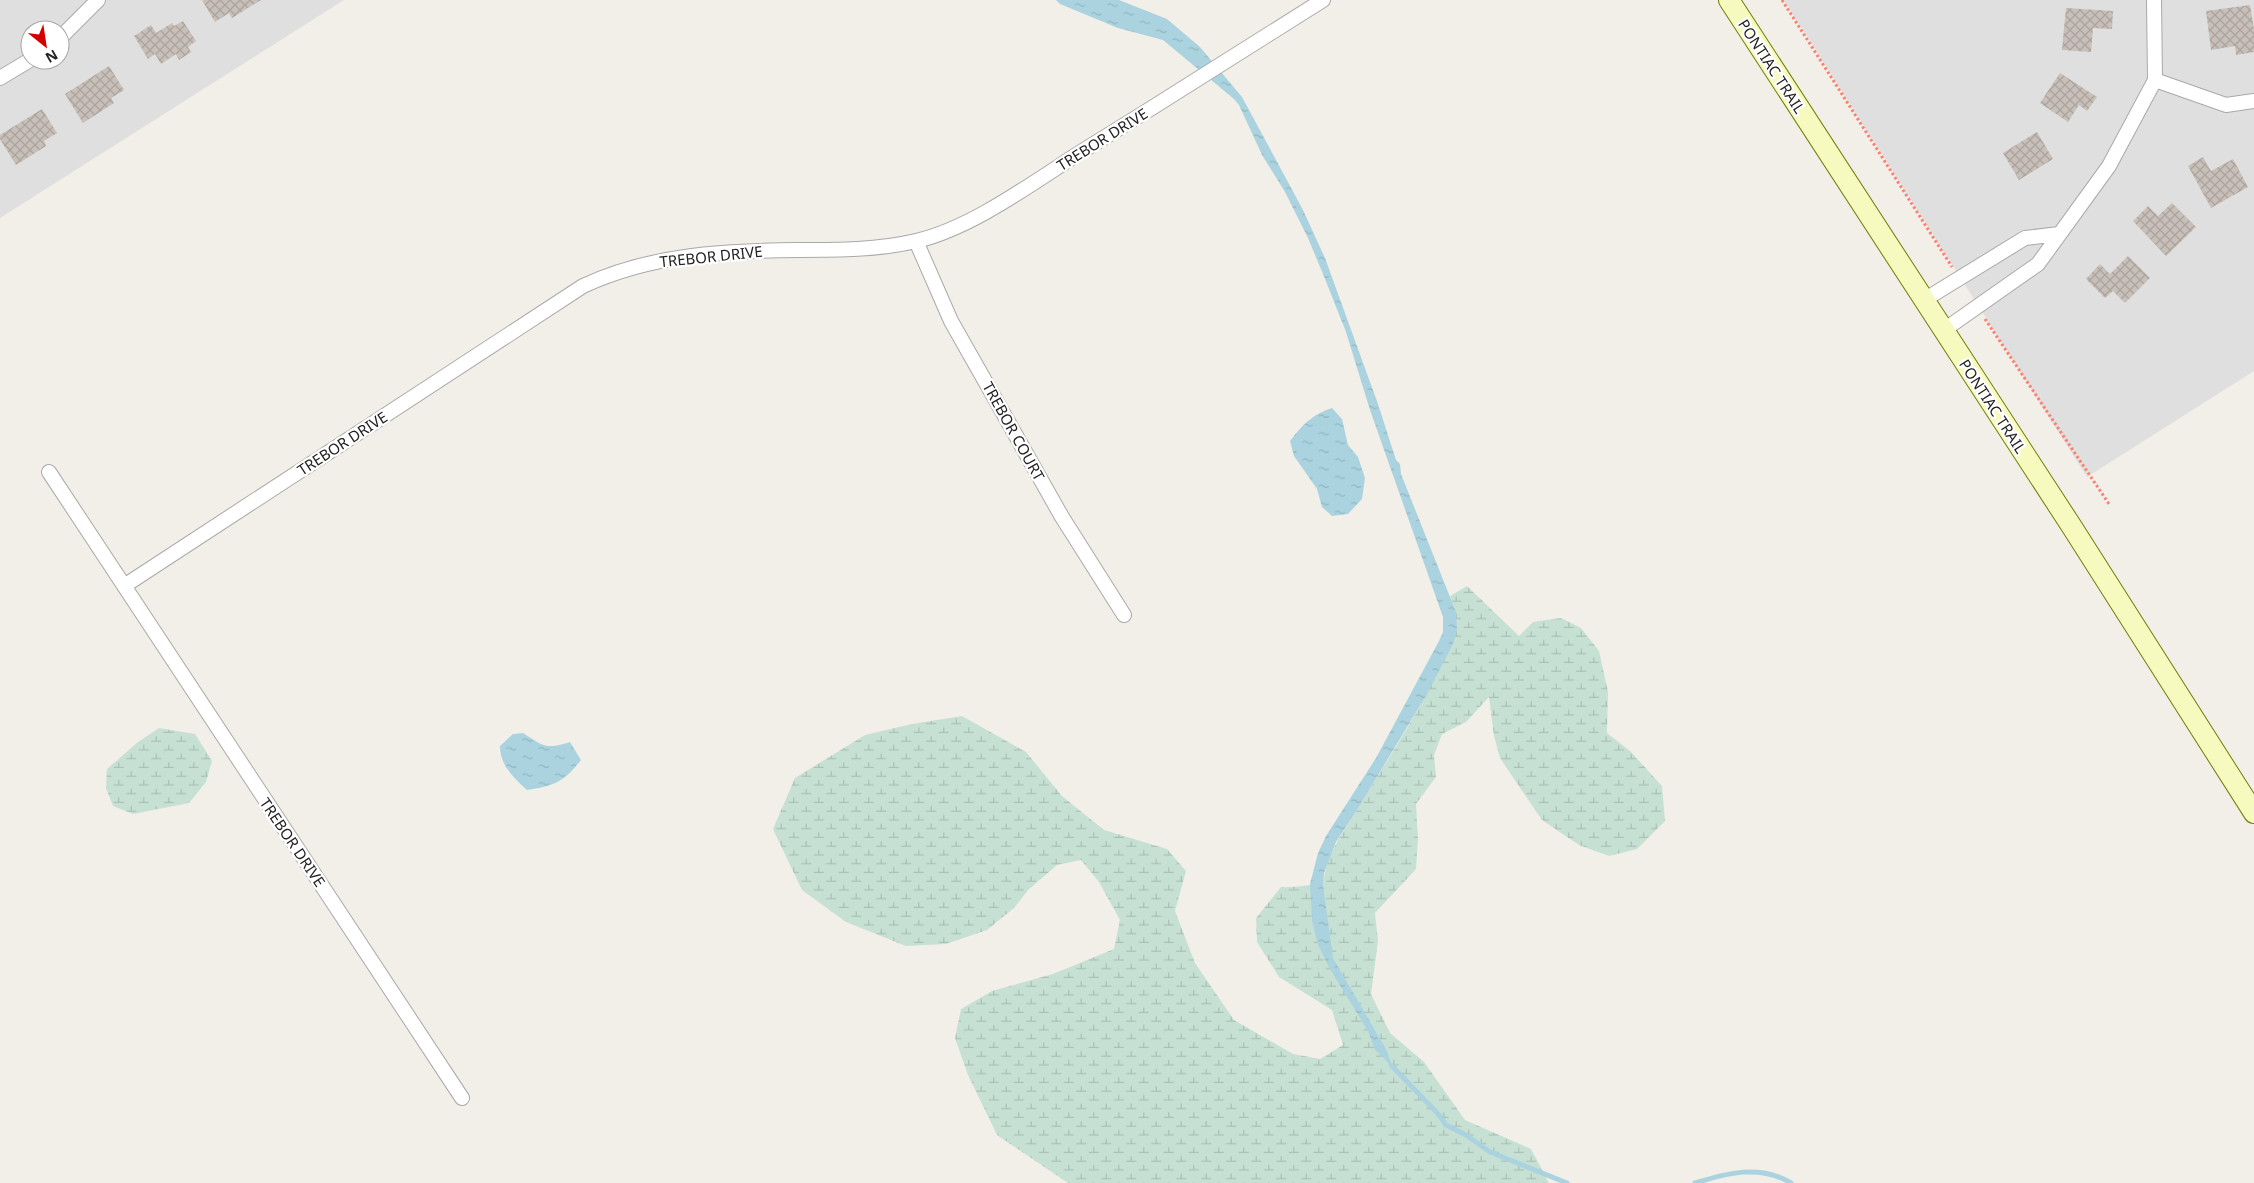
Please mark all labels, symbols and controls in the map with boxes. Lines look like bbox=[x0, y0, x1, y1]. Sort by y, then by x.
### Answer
street label: PONTIAC TRAIL bbox=[1734, 15, 1810, 117]
north arrow bbox=[20, 20, 70, 70]
text: N bbox=[42, 46, 61, 68]
street label: TREBOR DRIVE bbox=[1053, 103, 1151, 175]
street label: TREBOR DRIVE bbox=[659, 241, 763, 271]
street label: PONTIAC TRAIL bbox=[1955, 355, 2031, 457]
street label: TREBOR COURT bbox=[979, 378, 1050, 485]
street label: TREBOR DRIVE bbox=[293, 406, 391, 480]
street label: TREBOR DRIVE bbox=[256, 794, 330, 890]

